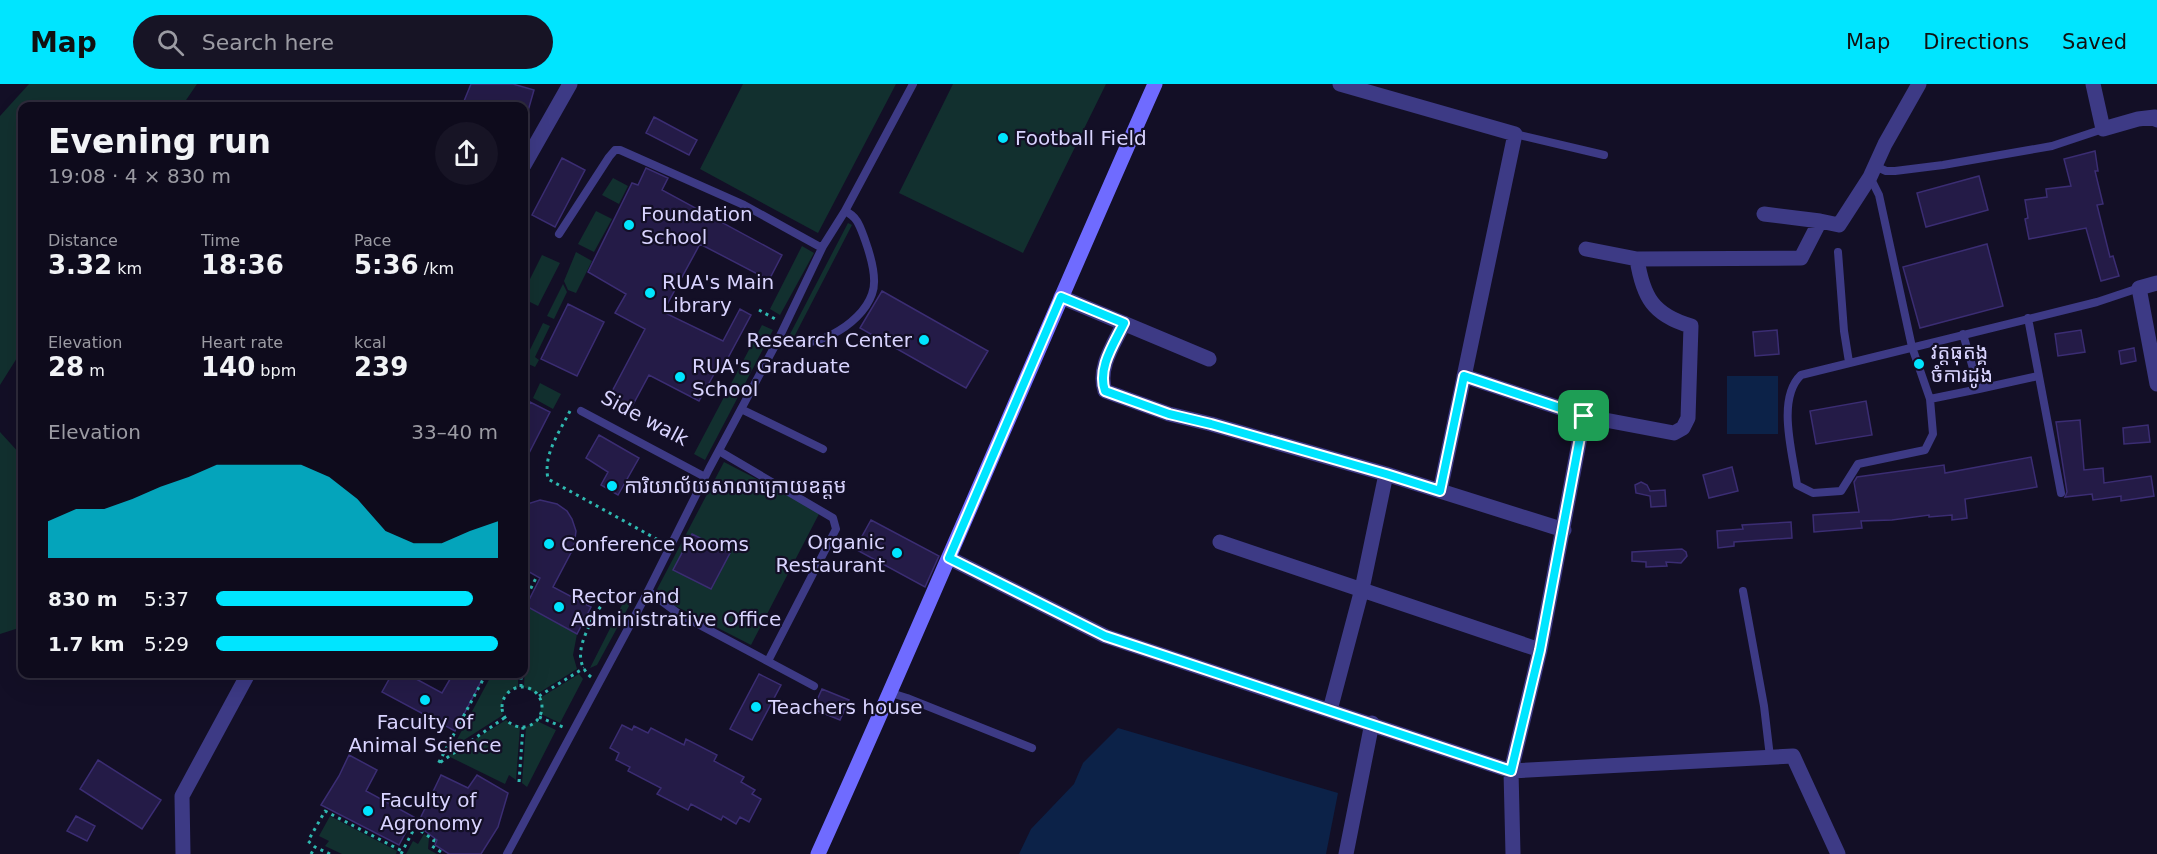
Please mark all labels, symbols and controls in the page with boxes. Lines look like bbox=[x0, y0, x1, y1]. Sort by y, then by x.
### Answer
search box bbox=[133, 15, 553, 69]
text: Map bbox=[30, 26, 97, 59]
icon: search bbox=[154, 26, 187, 59]
text: Search here bbox=[202, 30, 334, 55]
text: Map bbox=[1846, 30, 1890, 54]
text: Directions bbox=[1923, 30, 2029, 54]
text: Saved bbox=[2062, 30, 2127, 54]
text: Evening run bbox=[48, 122, 271, 161]
button: share bbox=[435, 122, 498, 185]
place label: Football Field bbox=[1015, 126, 1147, 150]
marker: Football Field bbox=[996, 131, 1010, 145]
text: 19:08 · 4 × 830 m bbox=[48, 164, 231, 188]
place label: Foundation School bbox=[641, 202, 753, 249]
marker: Foundation School bbox=[622, 218, 636, 232]
text: Distance bbox=[48, 231, 118, 250]
text: Time bbox=[201, 231, 240, 250]
text: Pace bbox=[354, 231, 391, 250]
text: 3.32 bbox=[48, 250, 112, 280]
text: 18:36 bbox=[201, 250, 284, 280]
text: 5:36 bbox=[354, 250, 419, 280]
text: km bbox=[112, 259, 142, 278]
text: /km bbox=[419, 259, 454, 278]
place label: RUA's Main Library bbox=[662, 270, 774, 317]
marker: RUA's Main Library bbox=[643, 286, 657, 300]
place label: Research Center bbox=[747, 328, 913, 352]
text: Elevation bbox=[48, 333, 122, 352]
text: Heart rate bbox=[201, 333, 283, 352]
text: kcal bbox=[354, 333, 386, 352]
marker: Research Center bbox=[917, 333, 931, 347]
place label: វត្តធុតង្គ ចំការដូង bbox=[1931, 340, 1993, 389]
text: 28 bbox=[48, 352, 84, 382]
text: 140 bbox=[201, 352, 255, 382]
text: 239 bbox=[354, 352, 408, 382]
place label: RUA's Graduate School bbox=[692, 354, 850, 401]
marker: វត្តធុតង្គ ចំការដូង bbox=[1912, 357, 1926, 371]
text: m bbox=[84, 361, 105, 380]
text: bpm bbox=[255, 361, 296, 380]
marker: RUA's Graduate School bbox=[673, 370, 687, 384]
street label: Side walk bbox=[597, 385, 693, 451]
pin bbox=[1558, 390, 1609, 441]
icon: arrive bbox=[1567, 399, 1600, 432]
text: Elevation bbox=[48, 420, 141, 444]
text: 33–40 m bbox=[411, 420, 498, 444]
place label: ការិយាល័យសាលាក្រោយឧត្តម bbox=[624, 474, 846, 499]
marker: ការិយាល័យសាលាក្រោយឧត្តម bbox=[605, 479, 619, 493]
place label: Organic Restaurant bbox=[776, 530, 885, 577]
place label: Conference Rooms bbox=[561, 532, 749, 556]
marker: Conference Rooms bbox=[542, 537, 556, 551]
marker: Organic Restaurant bbox=[890, 546, 904, 560]
place label: Rector and Administrative Office bbox=[571, 584, 781, 631]
text: 830 m bbox=[48, 587, 118, 611]
text: 5:37 bbox=[144, 587, 189, 611]
marker: Rector and Administrative Office bbox=[552, 600, 566, 614]
text: 1.7 km bbox=[48, 632, 125, 656]
text: 5:29 bbox=[144, 632, 189, 656]
marker: Faculty of Animal Science bbox=[418, 693, 432, 707]
place label: Teachers house bbox=[767, 695, 923, 719]
marker: Teachers house bbox=[749, 700, 763, 714]
place label: Faculty of Animal Science bbox=[348, 710, 502, 757]
place label: Faculty of Agronomy bbox=[380, 788, 483, 835]
marker: Faculty of Agronomy bbox=[361, 804, 375, 818]

